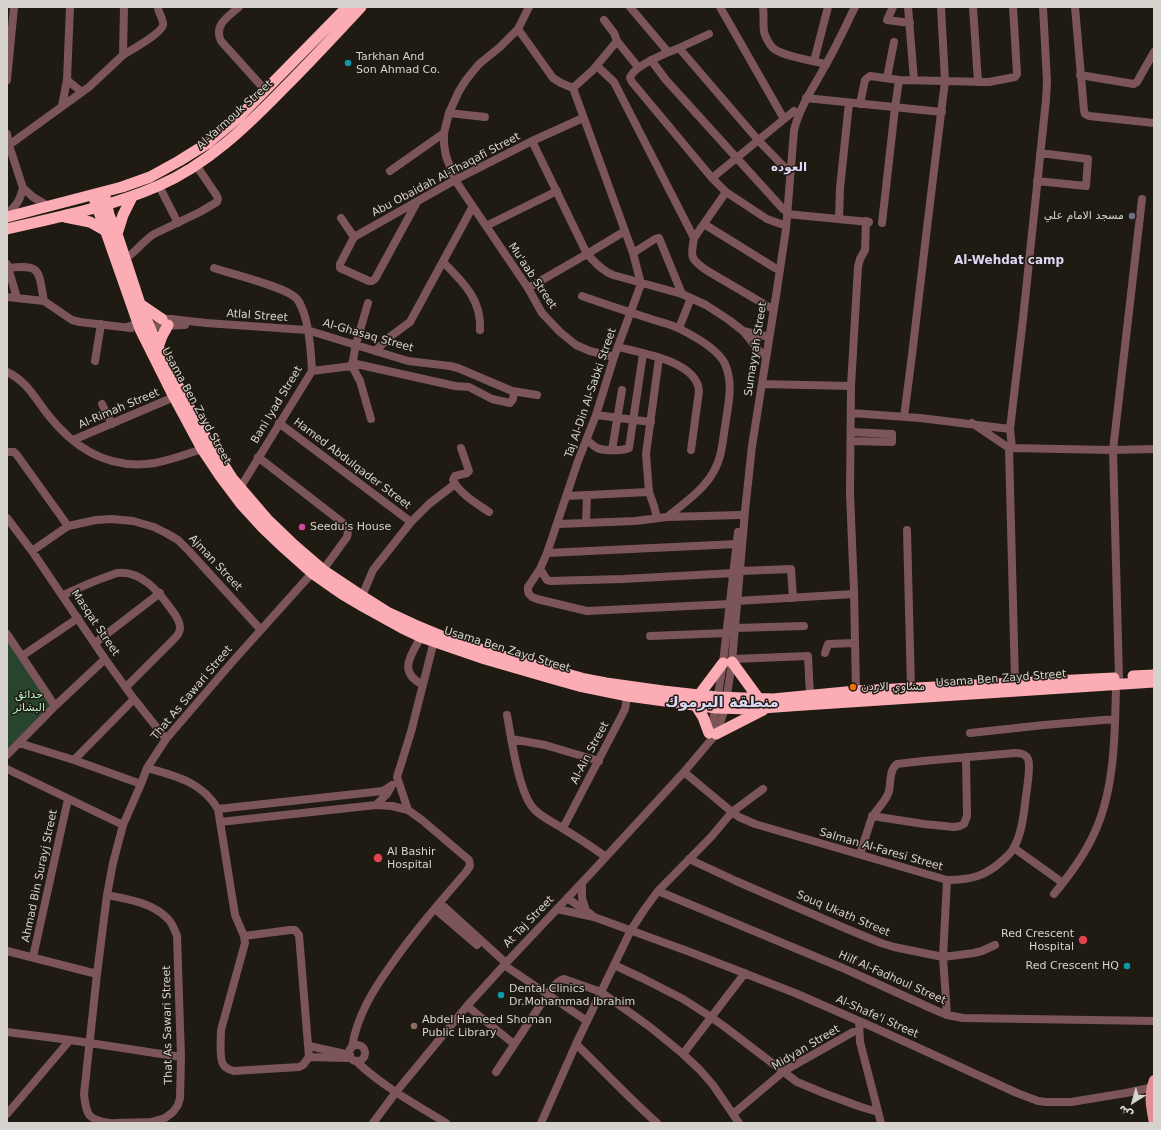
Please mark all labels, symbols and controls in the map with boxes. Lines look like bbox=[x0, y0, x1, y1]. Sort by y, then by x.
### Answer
place label: Tarkhan And Son Ahmad Co. bbox=[356, 50, 440, 76]
marker: Tarkhan And Son Ahmad Co. bbox=[343, 58, 353, 68]
street label: Al-Yarmouk Street bbox=[194, 78, 276, 152]
street label: Abu Obaidah Al-Thaqafi Street bbox=[370, 130, 522, 220]
district label: العوده bbox=[771, 161, 807, 175]
place label: مسجد الامام علي bbox=[1044, 209, 1124, 223]
marker: مسجد الامام علي bbox=[1127, 211, 1137, 221]
street label: Mu'aab Street bbox=[505, 240, 559, 312]
district label: Al-Wehdat camp bbox=[954, 254, 1064, 268]
street label: Sumayyah Street bbox=[742, 301, 770, 397]
street label: Atlal Street bbox=[226, 307, 288, 325]
street label: Al-Ghasaq Street bbox=[321, 317, 415, 355]
street label: Taj Al-Din Al-Sabki Street bbox=[563, 326, 619, 460]
street label: Usama Ben Zayd Street bbox=[158, 346, 234, 466]
street label: Bani Iyad Street bbox=[249, 364, 305, 446]
street label: Al-Rimah Street bbox=[77, 386, 161, 432]
street label: Hamed Abdulqader Street bbox=[291, 416, 413, 512]
place label: Seedu's House bbox=[310, 520, 391, 534]
marker: Seedu's House bbox=[297, 522, 307, 532]
street label: Ajman Street bbox=[186, 532, 244, 594]
street label: Masqat Street bbox=[68, 587, 122, 659]
street label: Usama Ben Zayd Street bbox=[442, 625, 572, 675]
street label: That As Sawari Street bbox=[149, 643, 235, 743]
street label: Usama Ben Zayd Street bbox=[935, 668, 1067, 690]
place label: مشاوي الاردن bbox=[861, 680, 925, 694]
marker: مشاوي الاردن bbox=[848, 682, 858, 692]
park label: حدائق البشائر bbox=[13, 688, 45, 714]
district label: منطقة اليرموك bbox=[665, 694, 779, 712]
street label: Al-Ain Street bbox=[568, 720, 612, 786]
street label: Ahmad Bin Surayj Street bbox=[19, 809, 61, 943]
street label: Salman Al-Faresi Street bbox=[818, 826, 944, 874]
place label: Al Bashir Hospital bbox=[387, 845, 436, 871]
marker: Al Bashir Hospital bbox=[372, 852, 384, 864]
street label: Souq Ukath Street bbox=[794, 888, 892, 940]
street label: At Taj Street bbox=[501, 893, 557, 951]
place label: Red Crescent Hospital bbox=[1001, 927, 1074, 953]
marker: Red Crescent Hospital bbox=[1077, 934, 1089, 946]
street label: Hilf Al-Fadhoul Street bbox=[836, 948, 948, 1008]
place label: Red Crescent HQ bbox=[1026, 959, 1119, 973]
marker: Red Crescent HQ bbox=[1122, 961, 1132, 971]
street label: That As Sawari Street bbox=[160, 965, 176, 1085]
place label: Dental Clinics Dr.Mohammad Ibrahim bbox=[509, 982, 635, 1008]
marker: Dental Clinics Dr.Mohammad Ibrahim bbox=[496, 990, 506, 1000]
street label: Al-Shafe'i Street bbox=[834, 993, 920, 1041]
place label: Abdel Hameed Shoman Public Library bbox=[422, 1013, 552, 1039]
marker: Abdel Hameed Shoman Public Library bbox=[409, 1021, 419, 1031]
street label: Midyan Street bbox=[770, 1023, 842, 1073]
north arrow bbox=[1113, 1082, 1153, 1122]
text: ش bbox=[1116, 1102, 1135, 1122]

